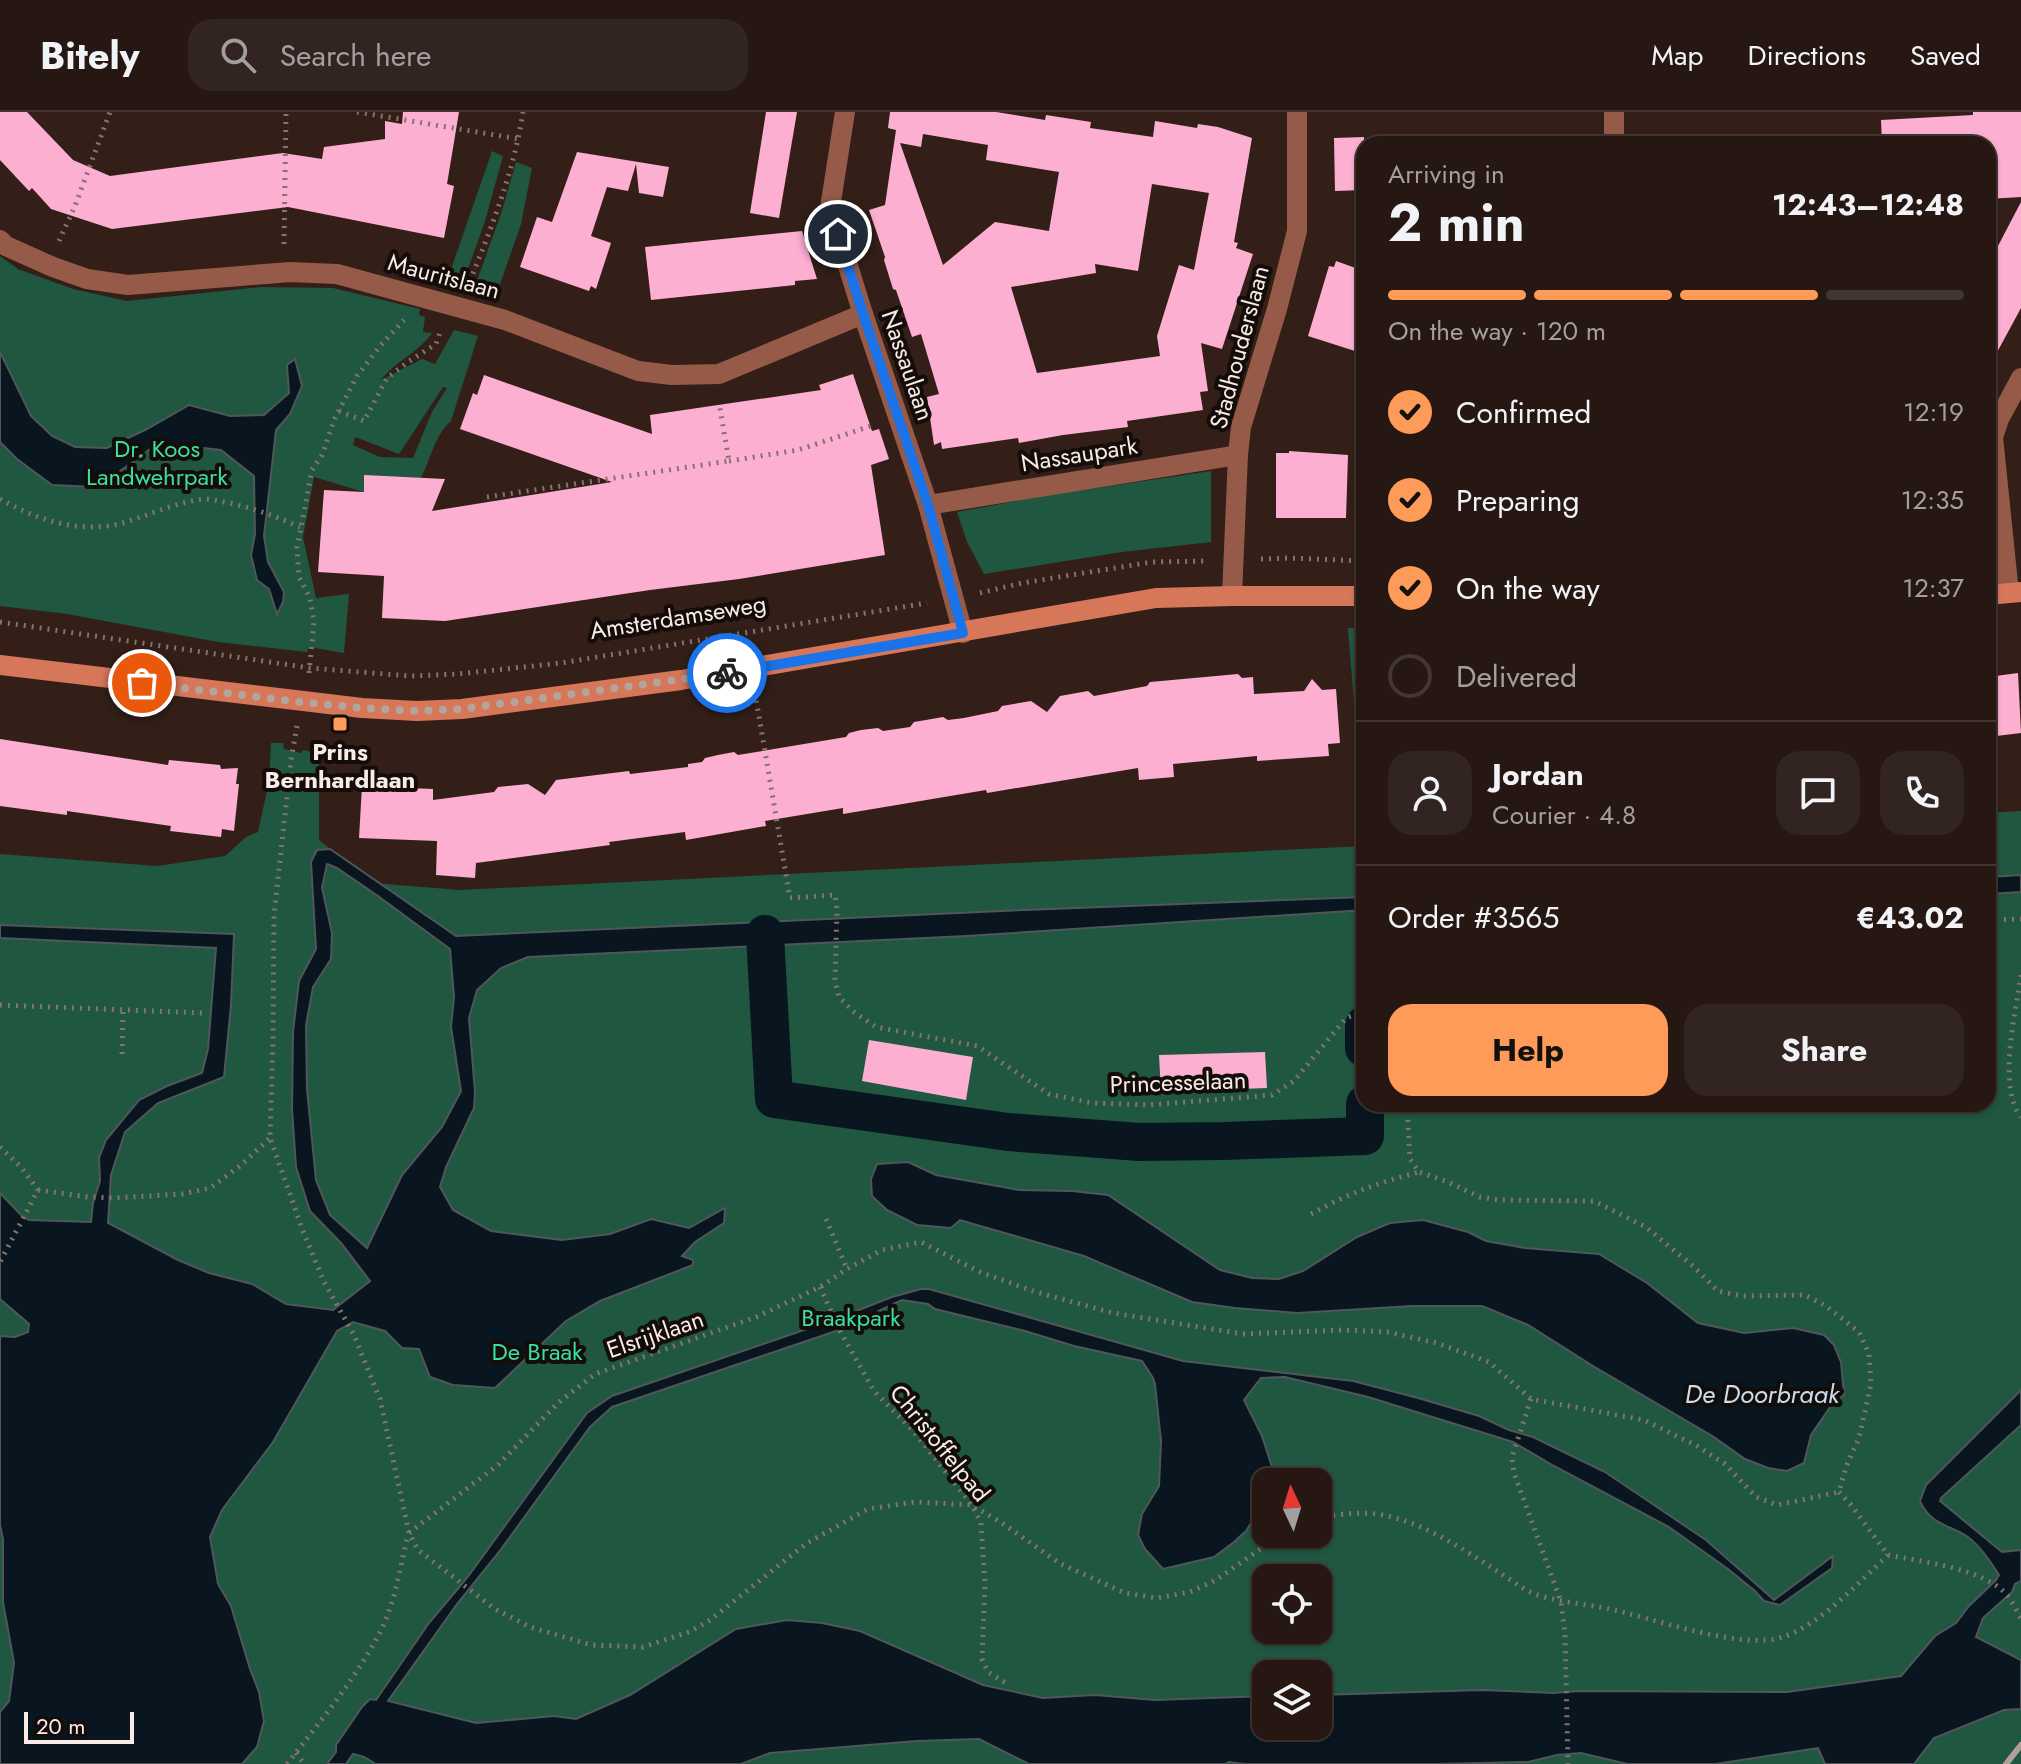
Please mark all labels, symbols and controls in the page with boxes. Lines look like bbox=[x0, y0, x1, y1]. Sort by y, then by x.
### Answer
search box bbox=[188, 19, 748, 91]
text: Bitely bbox=[40, 28, 140, 83]
icon: search bbox=[216, 33, 260, 77]
text: Search here bbox=[280, 34, 431, 77]
text: Map bbox=[1651, 35, 1703, 76]
text: Directions bbox=[1747, 35, 1866, 76]
text: Saved bbox=[1910, 35, 1981, 76]
text: Arriving in bbox=[1388, 155, 1505, 193]
text: 12:43–12:48 bbox=[1772, 183, 1964, 226]
text: 2 min bbox=[1388, 185, 1525, 261]
pin bbox=[804, 200, 872, 268]
icon: home bbox=[816, 212, 860, 256]
street label: Mauritslaan bbox=[384, 244, 504, 308]
street label: Stadhouderslaan bbox=[1200, 262, 1278, 432]
street label: Nassaulaan bbox=[873, 305, 943, 425]
text: On the way · 120 m bbox=[1388, 312, 1606, 350]
icon: check bbox=[1388, 390, 1432, 434]
text: Confirmed bbox=[1456, 391, 1591, 434]
text: 12:19 bbox=[1903, 393, 1964, 431]
street label: Nassaupark bbox=[1018, 427, 1140, 480]
park label: Dr. Koos Landwehrpark bbox=[86, 431, 228, 494]
icon: check bbox=[1388, 478, 1432, 522]
text: Preparing bbox=[1456, 479, 1580, 522]
text: 12:35 bbox=[1901, 481, 1964, 519]
icon: check bbox=[1388, 566, 1432, 610]
text: On the way bbox=[1456, 567, 1600, 610]
text: 12:37 bbox=[1902, 569, 1964, 607]
street label: Amsterdamseweg bbox=[587, 586, 769, 648]
courier bbox=[687, 633, 767, 713]
pin bbox=[108, 649, 176, 717]
icon: bike bbox=[705, 651, 749, 695]
text: Delivered bbox=[1456, 655, 1577, 698]
icon: bag bbox=[120, 661, 164, 705]
marker: Prins Bernhardlaan bbox=[331, 715, 349, 733]
place label: Prins Bernhardlaan bbox=[265, 734, 415, 797]
button: person bbox=[1388, 751, 1472, 835]
button: chat bbox=[1776, 751, 1860, 835]
button: phone bbox=[1880, 751, 1964, 835]
text: Jordan bbox=[1492, 753, 1584, 796]
text: Courier · 4.8 bbox=[1492, 796, 1636, 834]
text: Order #3565 bbox=[1388, 896, 1559, 939]
text: €43.02 bbox=[1856, 896, 1964, 939]
button: Help bbox=[1388, 1004, 1668, 1096]
button: Share bbox=[1684, 1004, 1964, 1096]
street label: Princesselaan bbox=[1109, 1062, 1247, 1102]
park label: Braakpark bbox=[801, 1300, 901, 1335]
street label: Elsrijklaan bbox=[602, 1301, 708, 1367]
park label: De Braak bbox=[491, 1334, 583, 1369]
water label: De Doorbraak bbox=[1685, 1375, 1841, 1413]
street label: Christoffelpad bbox=[882, 1377, 998, 1509]
north arrow bbox=[1252, 1468, 1332, 1548]
map controls bbox=[1252, 1468, 1332, 1740]
button: locate bbox=[1252, 1564, 1332, 1644]
button: layers bbox=[1252, 1660, 1332, 1740]
scale bar bbox=[24, 1708, 134, 1744]
text: 20 m bbox=[36, 1710, 85, 1742]

